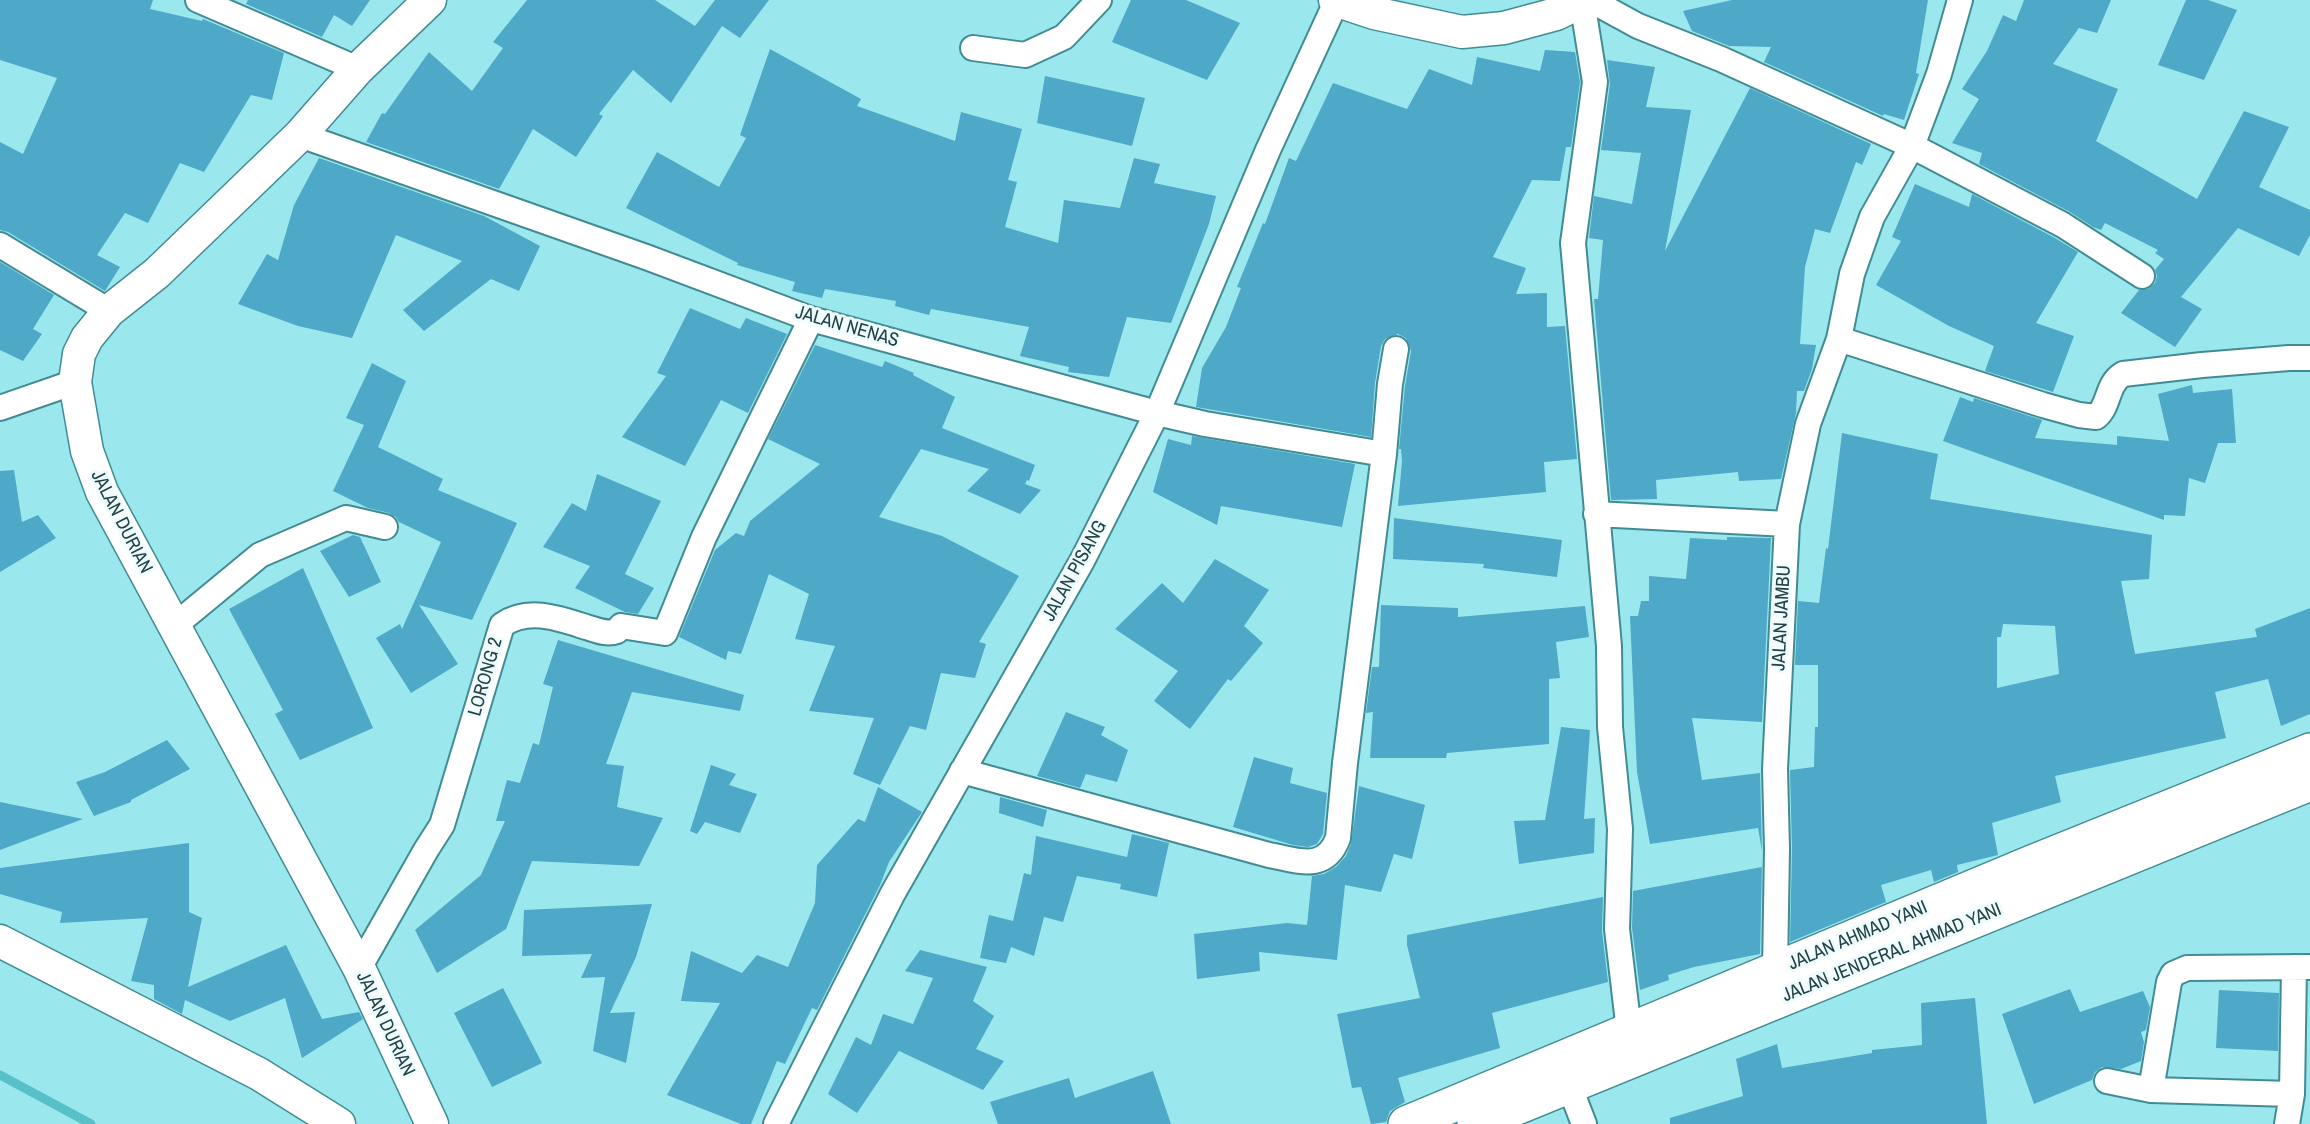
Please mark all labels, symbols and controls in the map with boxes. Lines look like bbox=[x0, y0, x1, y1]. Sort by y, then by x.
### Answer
street label: JALAN NENAS bbox=[793, 301, 901, 353]
street label: JALAN DURIAN bbox=[85, 467, 157, 577]
street label: JALAN PISANG bbox=[1038, 517, 1112, 625]
street label: JALAN JAMBU bbox=[1768, 565, 1796, 671]
street label: LORONG 2 bbox=[464, 635, 508, 719]
street label: JALAN AHMAD YANI bbox=[1785, 896, 1931, 976]
street label: JALAN JENDERAL AHMAD YANI bbox=[1779, 899, 2005, 1007]
street label: JALAN DURIAN bbox=[351, 968, 419, 1080]

